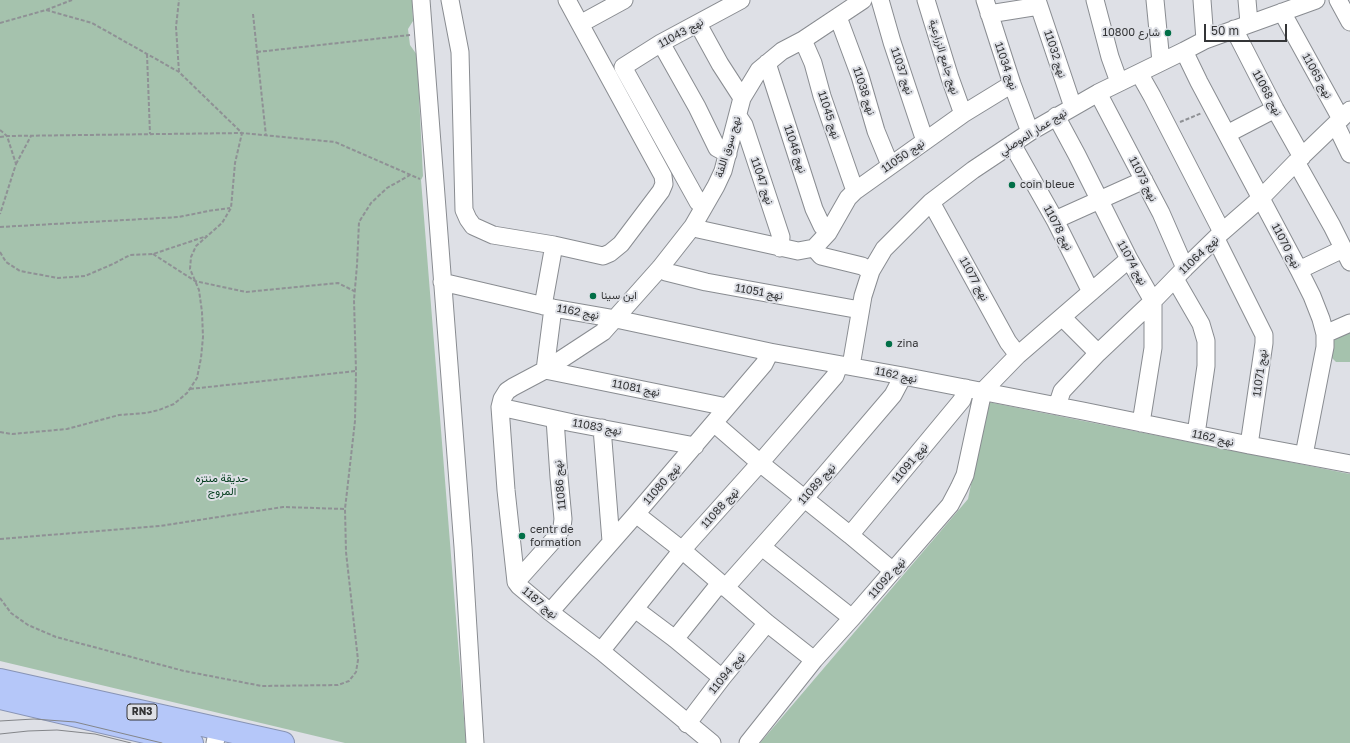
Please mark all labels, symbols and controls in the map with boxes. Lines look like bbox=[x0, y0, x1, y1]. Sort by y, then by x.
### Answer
street label: نهج 11043 bbox=[656, 15, 706, 51]
scale bar bbox=[1206, 16, 1289, 42]
street label: نهج جامع الزرارعية bbox=[926, 18, 962, 96]
text: 50 m bbox=[1211, 23, 1239, 38]
place label: 10800 شارع bbox=[1103, 26, 1160, 40]
marker: 10800 شارع bbox=[1163, 28, 1173, 38]
street label: نهج 11032 bbox=[1041, 29, 1069, 79]
street label: نهج 11034 bbox=[992, 40, 1020, 92]
street label: نهج 11037 bbox=[888, 46, 916, 96]
street label: نهج 11065 bbox=[1299, 51, 1335, 101]
street label: نهج 11038 bbox=[850, 65, 878, 117]
street label: نهج 11068 bbox=[1249, 68, 1285, 118]
street label: نهج 11045 bbox=[815, 89, 843, 141]
street label: نهج عمار الموصلي bbox=[997, 106, 1069, 158]
street label: نهج سوق اللفة bbox=[712, 115, 744, 179]
street label: نهج 11046 bbox=[781, 123, 809, 175]
street label: نهج 11050 bbox=[879, 136, 927, 176]
street label: نهج 11073 bbox=[1126, 154, 1160, 204]
street label: نهج 11047 bbox=[748, 156, 776, 206]
place label: coin bleue bbox=[1020, 178, 1075, 192]
marker: coin bleue bbox=[1007, 180, 1017, 190]
street label: نهج 11078 bbox=[1041, 203, 1075, 253]
street label: نهج 11070 bbox=[1269, 221, 1303, 271]
street label: نهج 11064 bbox=[1177, 233, 1221, 277]
street label: نهج 11074 bbox=[1114, 238, 1150, 288]
street label: نهج 11077 bbox=[957, 255, 991, 303]
street label: نهج 11051 bbox=[734, 281, 784, 303]
place label: ابن سينا bbox=[601, 289, 637, 303]
marker: ابن سينا bbox=[588, 291, 598, 301]
street label: نهج 1162 bbox=[556, 302, 600, 322]
place label: zina bbox=[897, 337, 919, 351]
marker: zina bbox=[884, 339, 894, 349]
street label: نهج 11071 bbox=[1250, 349, 1270, 397]
street label: نهج 1162 bbox=[874, 364, 918, 386]
street label: نهج 11081 bbox=[611, 377, 661, 399]
street label: نهج 11083 bbox=[571, 416, 623, 438]
street label: نهج 1162 bbox=[1191, 427, 1235, 449]
street label: نهج 11091 bbox=[889, 440, 931, 486]
street label: نهج 11086 bbox=[551, 460, 569, 510]
street label: نهج 11080 bbox=[641, 461, 683, 507]
street label: نهج 11089 bbox=[796, 461, 838, 507]
park label: حديقة منتزه المروج bbox=[196, 472, 248, 498]
street label: نهج 11088 bbox=[698, 485, 742, 531]
place label: centr de formation bbox=[530, 523, 581, 549]
marker: centr de formation bbox=[517, 531, 527, 541]
street label: نهج 11092 bbox=[866, 555, 908, 601]
street label: نهج 1187 bbox=[520, 584, 560, 622]
street label: نهج 11094 bbox=[706, 650, 748, 696]
road number: RN3 bbox=[127, 704, 157, 720]

